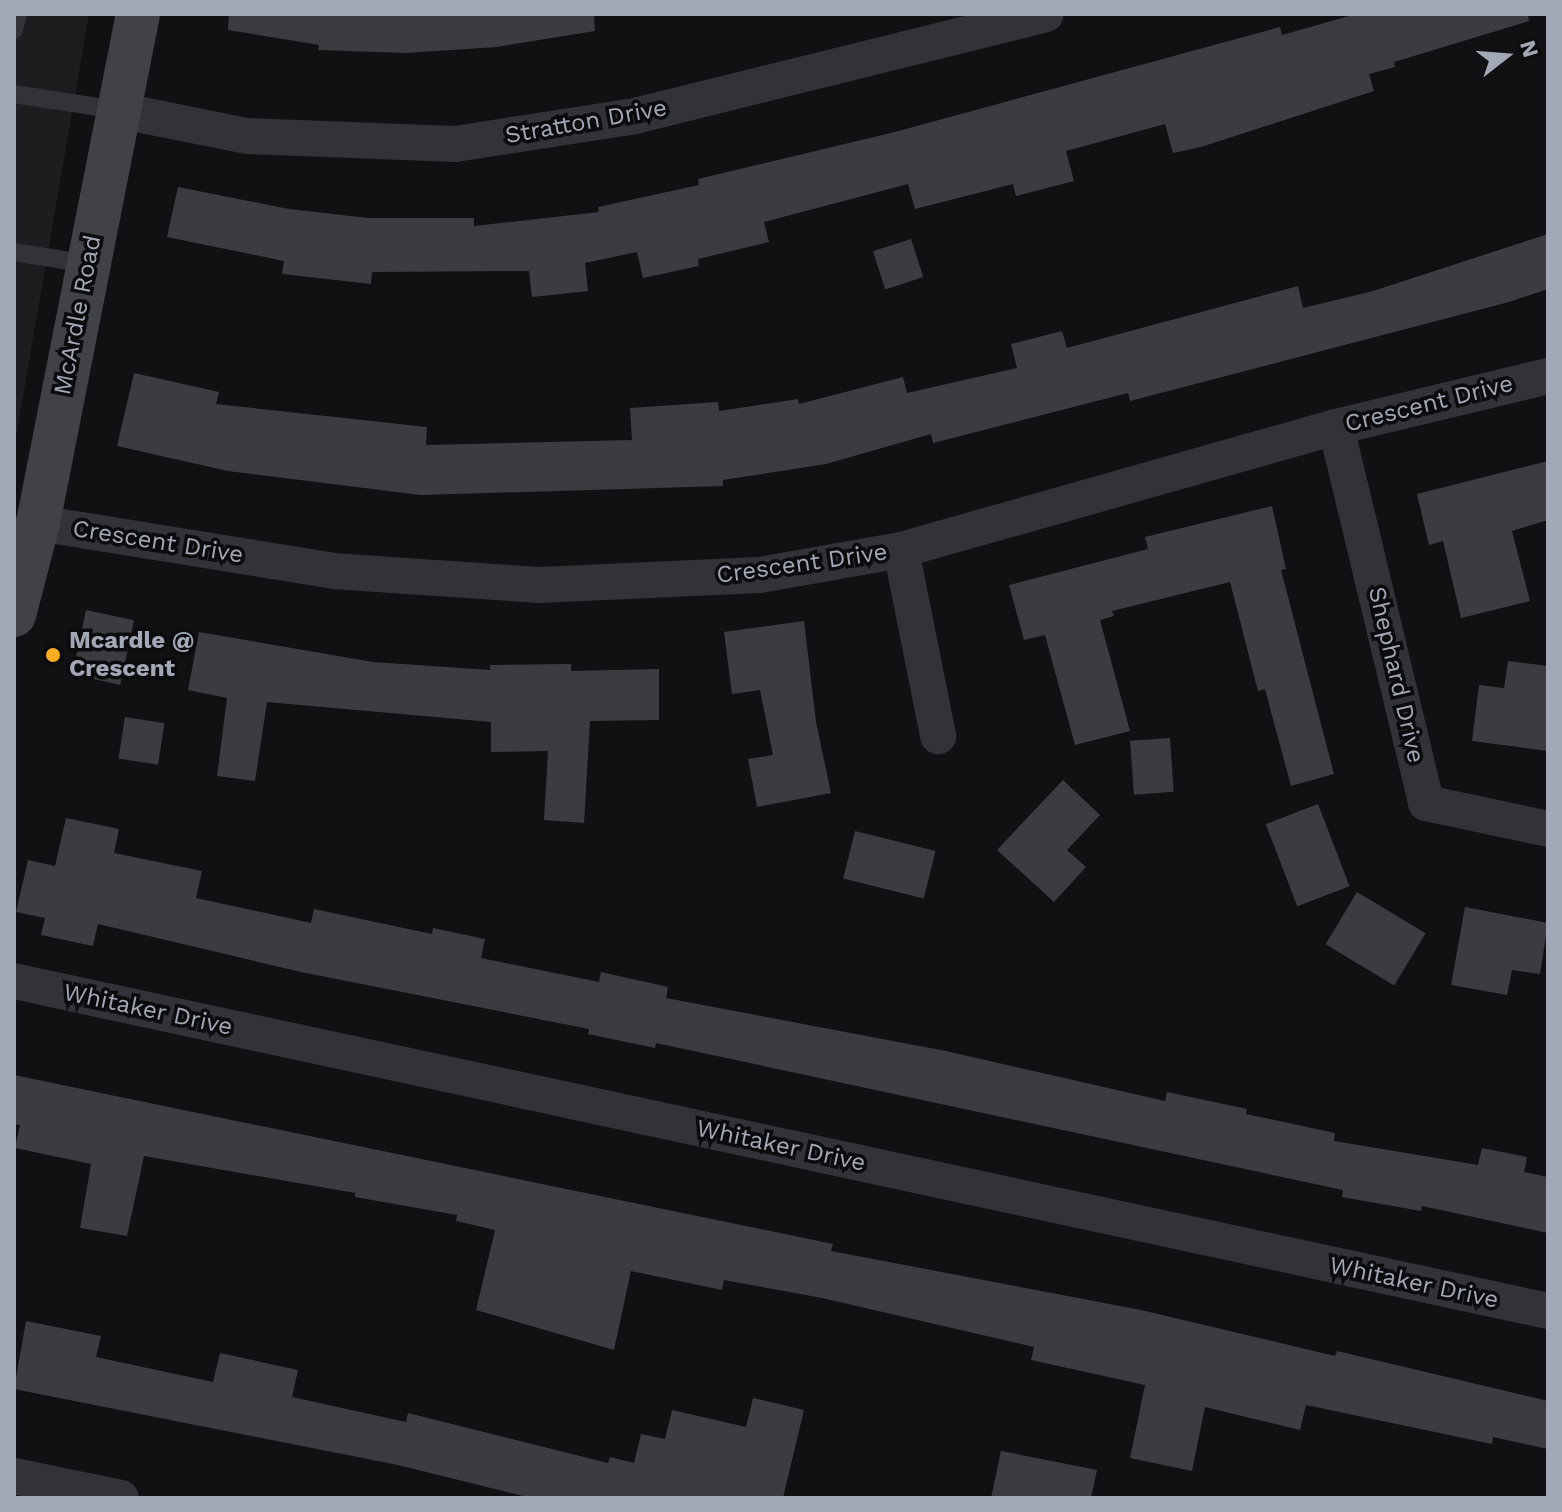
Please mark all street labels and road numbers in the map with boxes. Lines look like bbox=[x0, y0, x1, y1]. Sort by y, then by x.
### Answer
street label: Stratton Drive bbox=[503, 94, 669, 150]
street label: McArdle Road bbox=[48, 233, 108, 397]
street label: Crescent Drive bbox=[1342, 369, 1516, 439]
street label: Crescent Drive bbox=[71, 514, 245, 570]
street label: Crescent Drive bbox=[715, 538, 889, 590]
street label: Shephard Drive bbox=[1362, 584, 1430, 766]
street label: Whitaker Drive bbox=[61, 978, 235, 1042]
street label: Whitaker Drive bbox=[694, 1114, 868, 1178]
street label: Whitaker Drive bbox=[1327, 1251, 1501, 1315]

